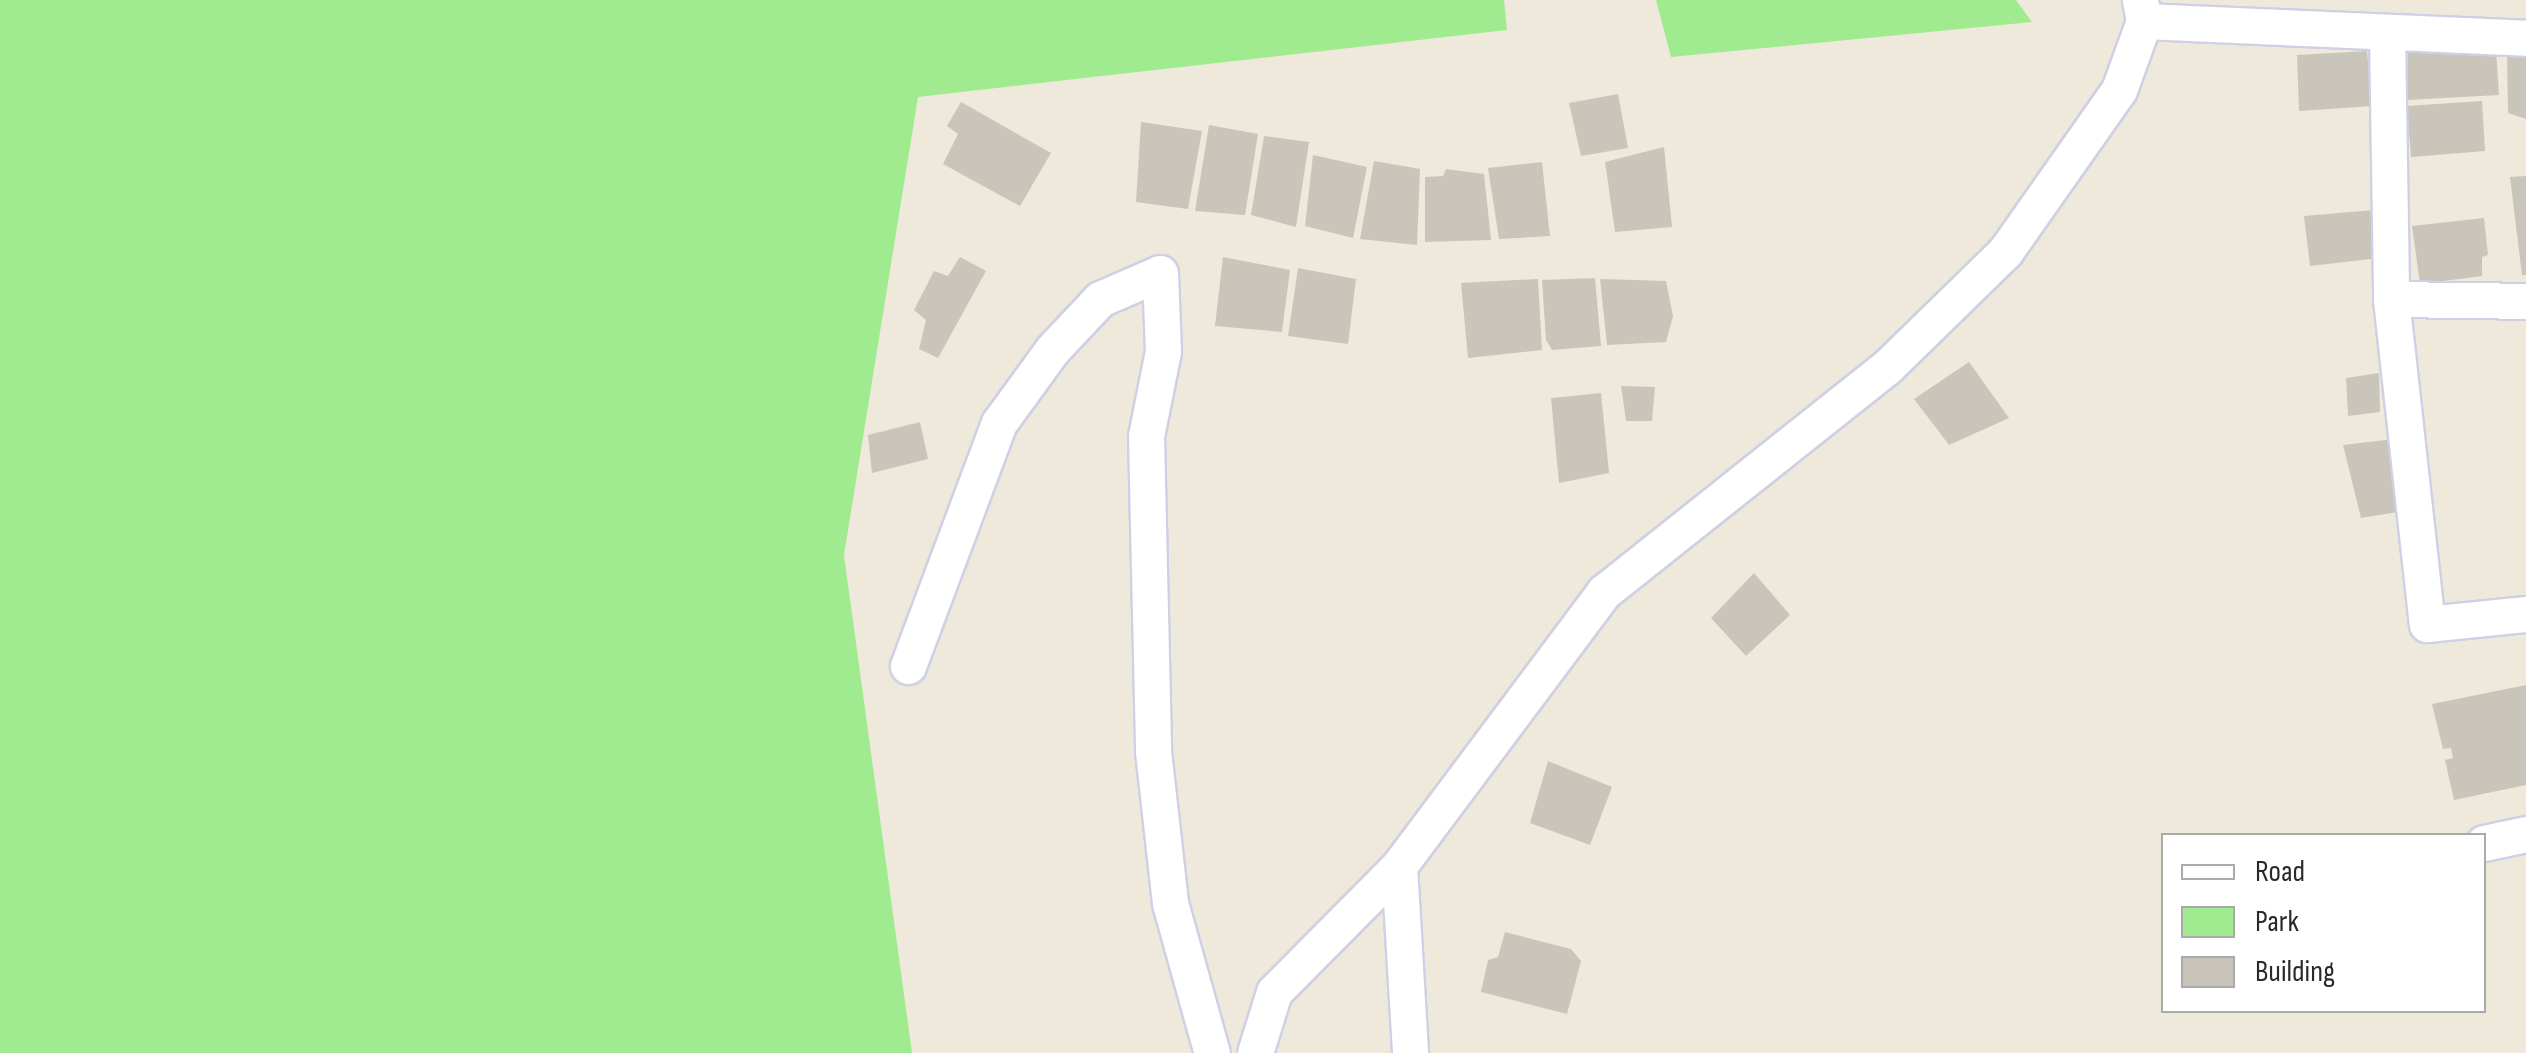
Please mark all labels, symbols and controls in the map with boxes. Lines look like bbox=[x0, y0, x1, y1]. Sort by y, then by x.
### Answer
legend bbox=[2161, 833, 2486, 1013]
text: Road bbox=[2255, 854, 2305, 890]
text: Park bbox=[2255, 904, 2299, 940]
text: Building bbox=[2255, 954, 2335, 990]

